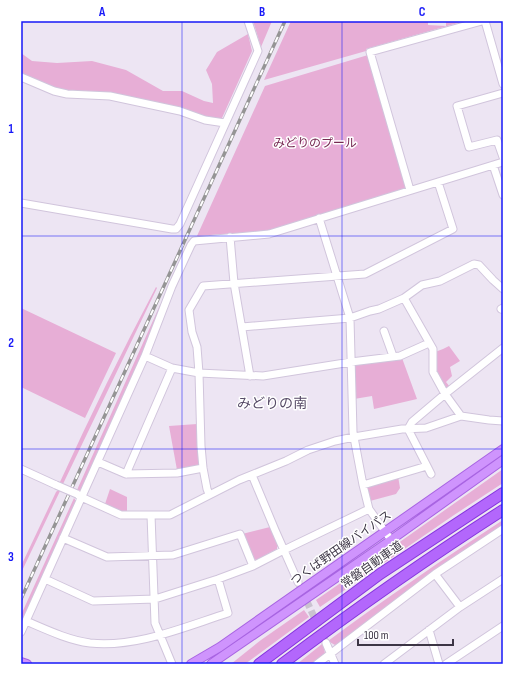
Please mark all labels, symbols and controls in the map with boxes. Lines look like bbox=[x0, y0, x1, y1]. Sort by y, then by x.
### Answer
text: A bbox=[98, 4, 106, 20]
text: B bbox=[259, 4, 265, 20]
text: C bbox=[419, 4, 426, 20]
text: 1 bbox=[8, 121, 14, 137]
park label: みどりのプール bbox=[273, 136, 357, 151]
text: 2 bbox=[8, 335, 14, 351]
district label: みどりの南 bbox=[237, 395, 307, 412]
street label: つくば野田線バイパス bbox=[288, 508, 394, 588]
street label: 常磐自動車道 bbox=[338, 538, 406, 592]
text: 3 bbox=[8, 549, 14, 565]
scale bar bbox=[358, 621, 453, 647]
text: 100 m bbox=[364, 628, 389, 643]

